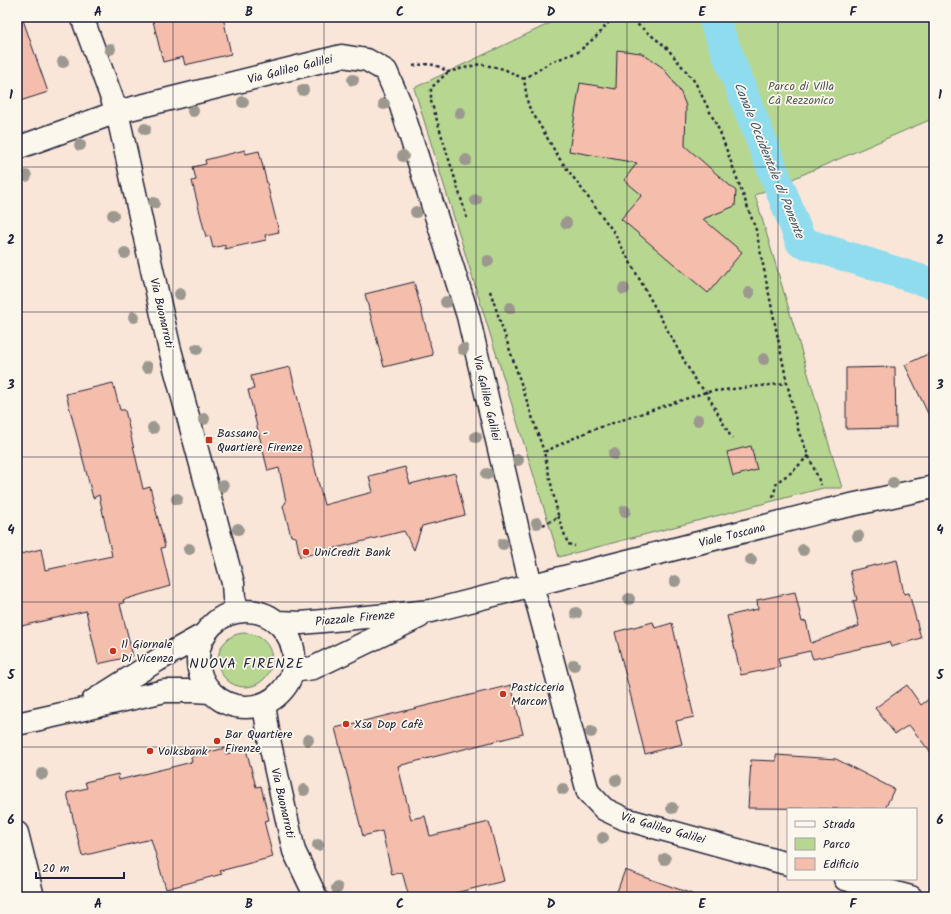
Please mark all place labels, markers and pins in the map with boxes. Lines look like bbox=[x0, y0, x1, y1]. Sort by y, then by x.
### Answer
place label: Bassano - Quartiere Firenze bbox=[217, 424, 303, 457]
marker: Bassano - Quartiere Firenze bbox=[204, 435, 214, 445]
place label: UniCredit Bank bbox=[314, 543, 391, 562]
marker: UniCredit Bank bbox=[301, 547, 311, 557]
place label: Il Giornale Di Vicenza bbox=[121, 635, 174, 668]
marker: Il Giornale Di Vicenza bbox=[108, 646, 118, 656]
place label: Pasticceria Marcon bbox=[511, 678, 565, 711]
marker: Pasticceria Marcon bbox=[498, 689, 508, 699]
place label: Xsa Dop Cafè bbox=[354, 715, 424, 734]
marker: Xsa Dop Cafè bbox=[341, 719, 351, 729]
place label: Bar Quartiere Firenze bbox=[225, 725, 293, 758]
marker: Bar Quartiere Firenze bbox=[212, 736, 222, 746]
place label: Volksbank bbox=[158, 742, 208, 761]
marker: Volksbank bbox=[145, 746, 155, 756]

